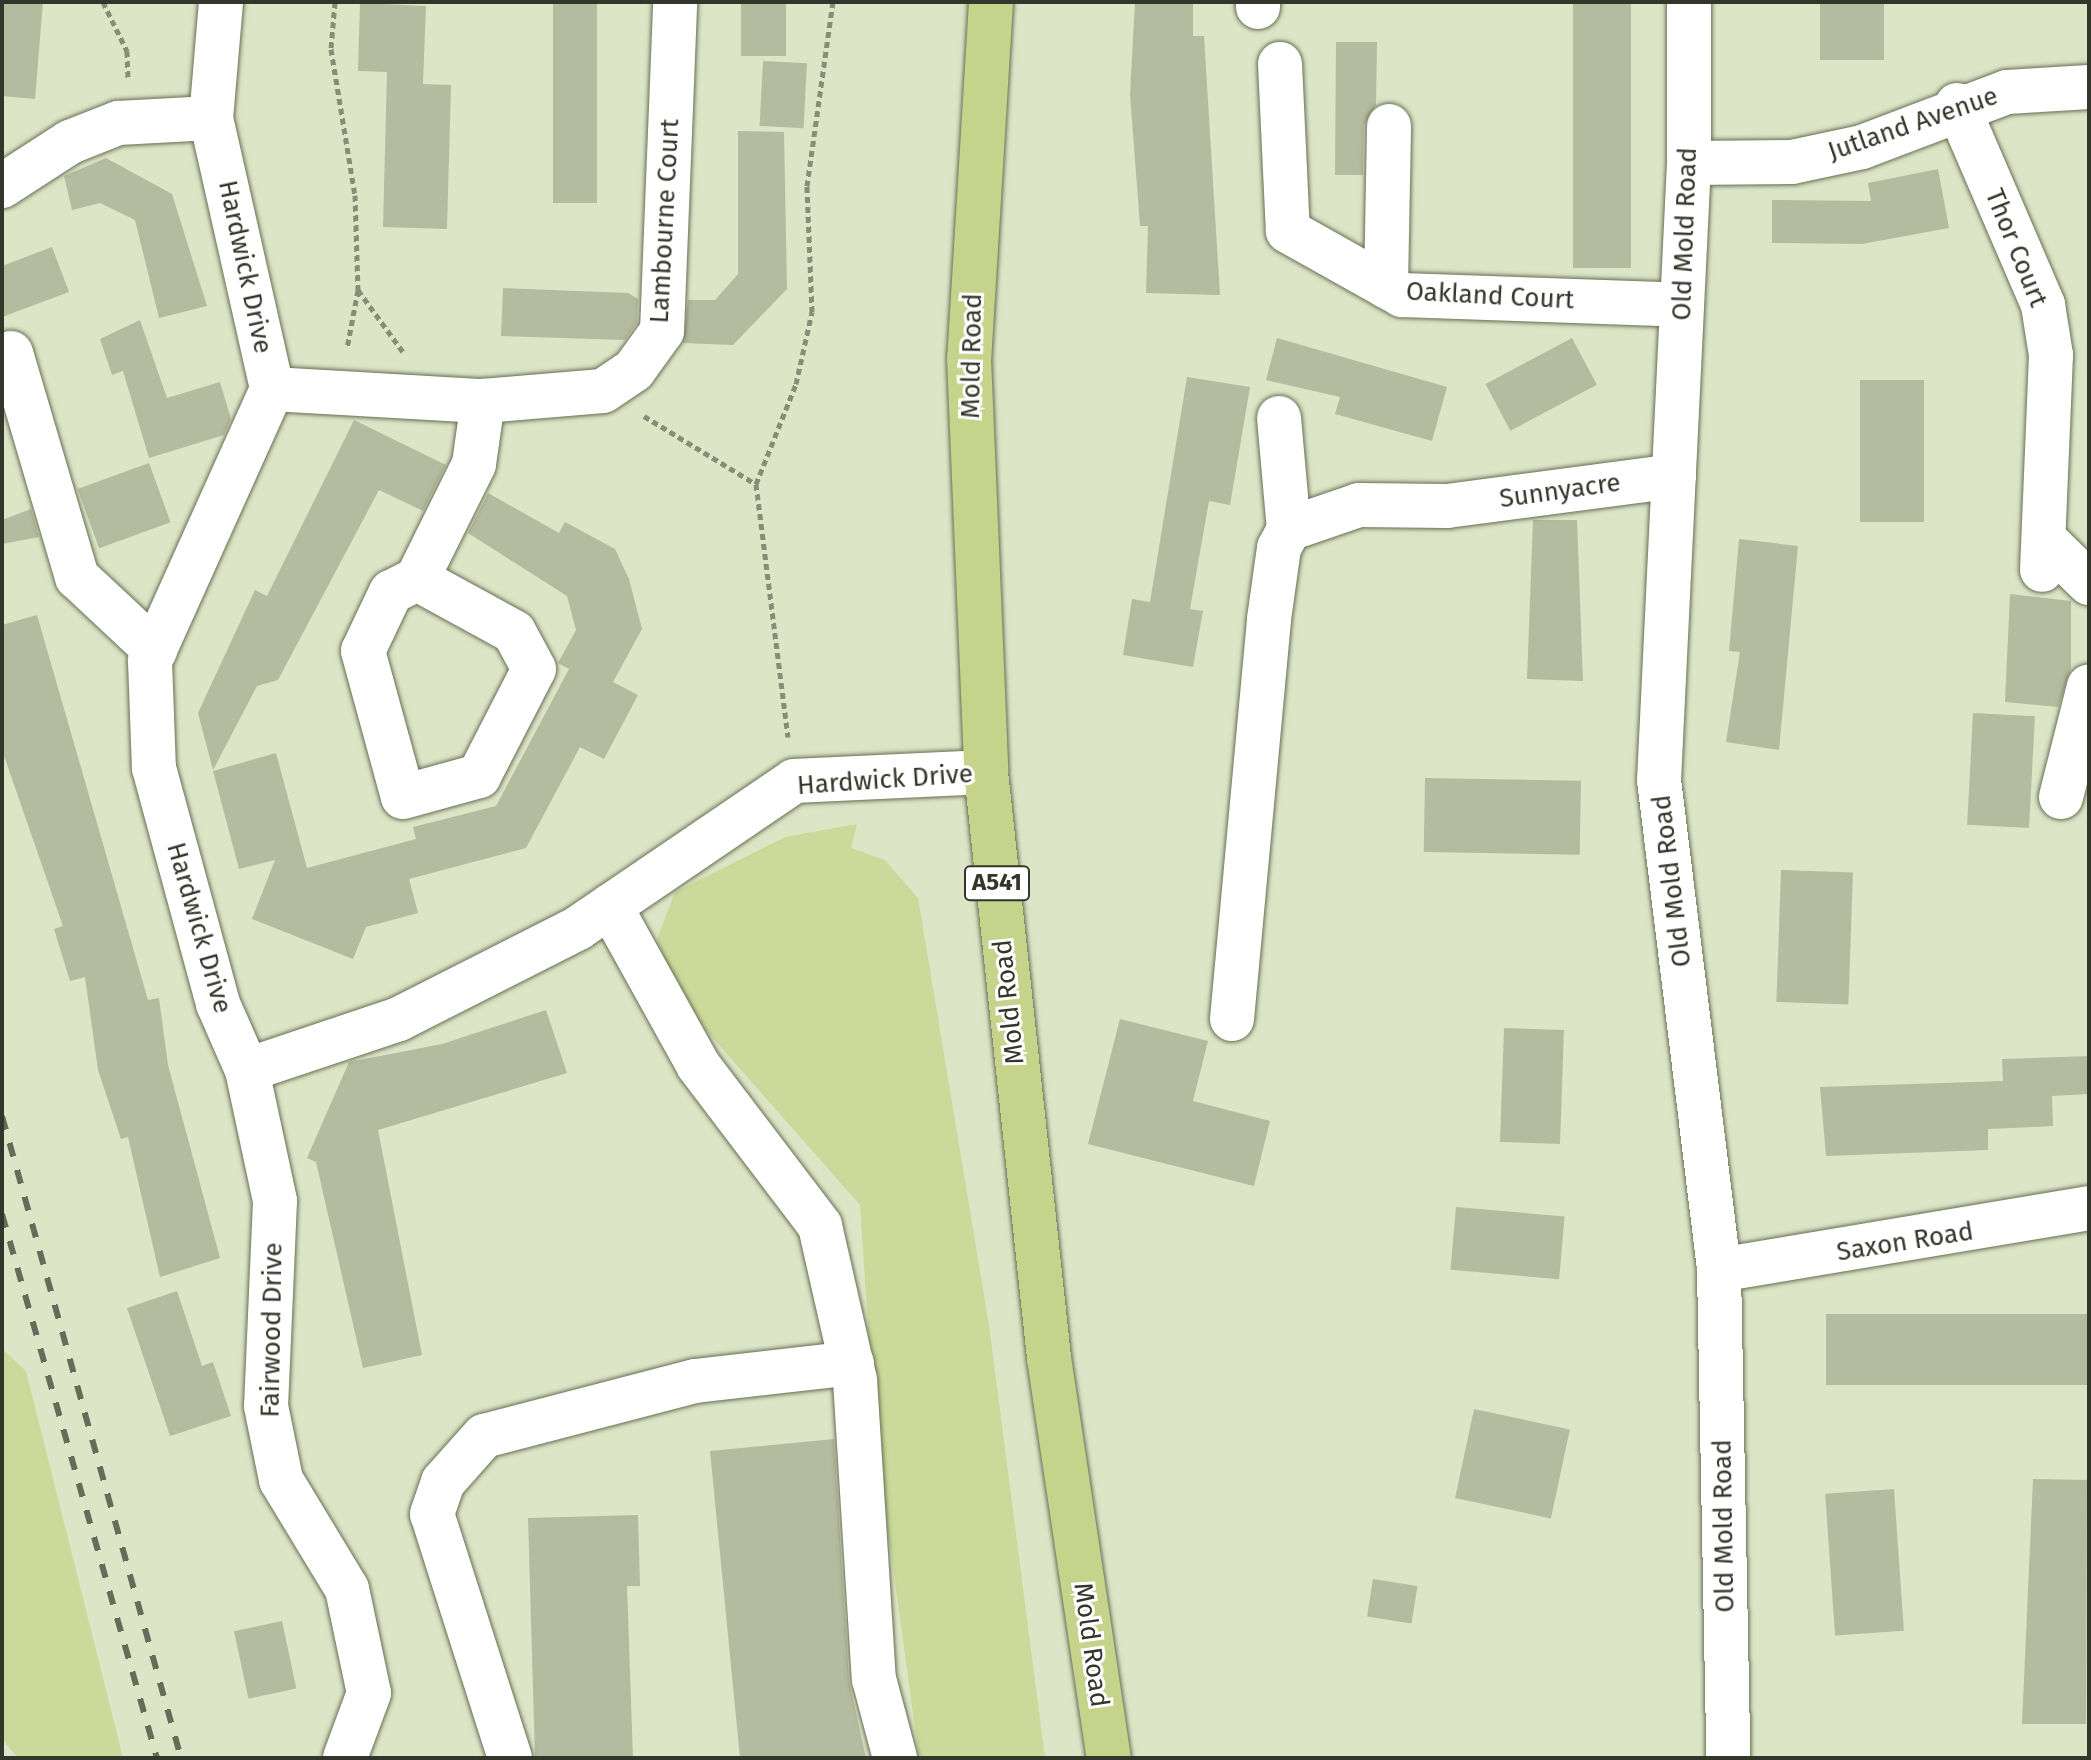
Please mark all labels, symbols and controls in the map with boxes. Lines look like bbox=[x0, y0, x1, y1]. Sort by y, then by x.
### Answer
street label: Jutland Avenue bbox=[1824, 80, 2002, 168]
street label: Lambourne Court bbox=[644, 118, 686, 324]
street label: Old Mold Road bbox=[1666, 147, 1704, 321]
street label: Hardwick Drive bbox=[211, 178, 279, 356]
street label: Thor Court bbox=[1978, 184, 2054, 312]
street label: Oakland Court bbox=[1405, 276, 1575, 316]
street label: Mold Road bbox=[955, 293, 989, 419]
street label: Sunnyacre bbox=[1497, 467, 1623, 515]
street label: Hardwick Drive bbox=[796, 758, 974, 802]
street label: Old Mold Road bbox=[1646, 793, 1698, 969]
street label: Hardwick Drive bbox=[160, 839, 238, 1017]
road number: A541 bbox=[963, 863, 1031, 903]
street label: Mold Road bbox=[987, 938, 1031, 1066]
street label: Saxon Road bbox=[1834, 1216, 1976, 1268]
street label: Fairwood Drive bbox=[255, 1242, 289, 1418]
street label: Old Mold Road bbox=[1707, 1439, 1741, 1613]
street label: Mold Road bbox=[1067, 1581, 1115, 1709]

